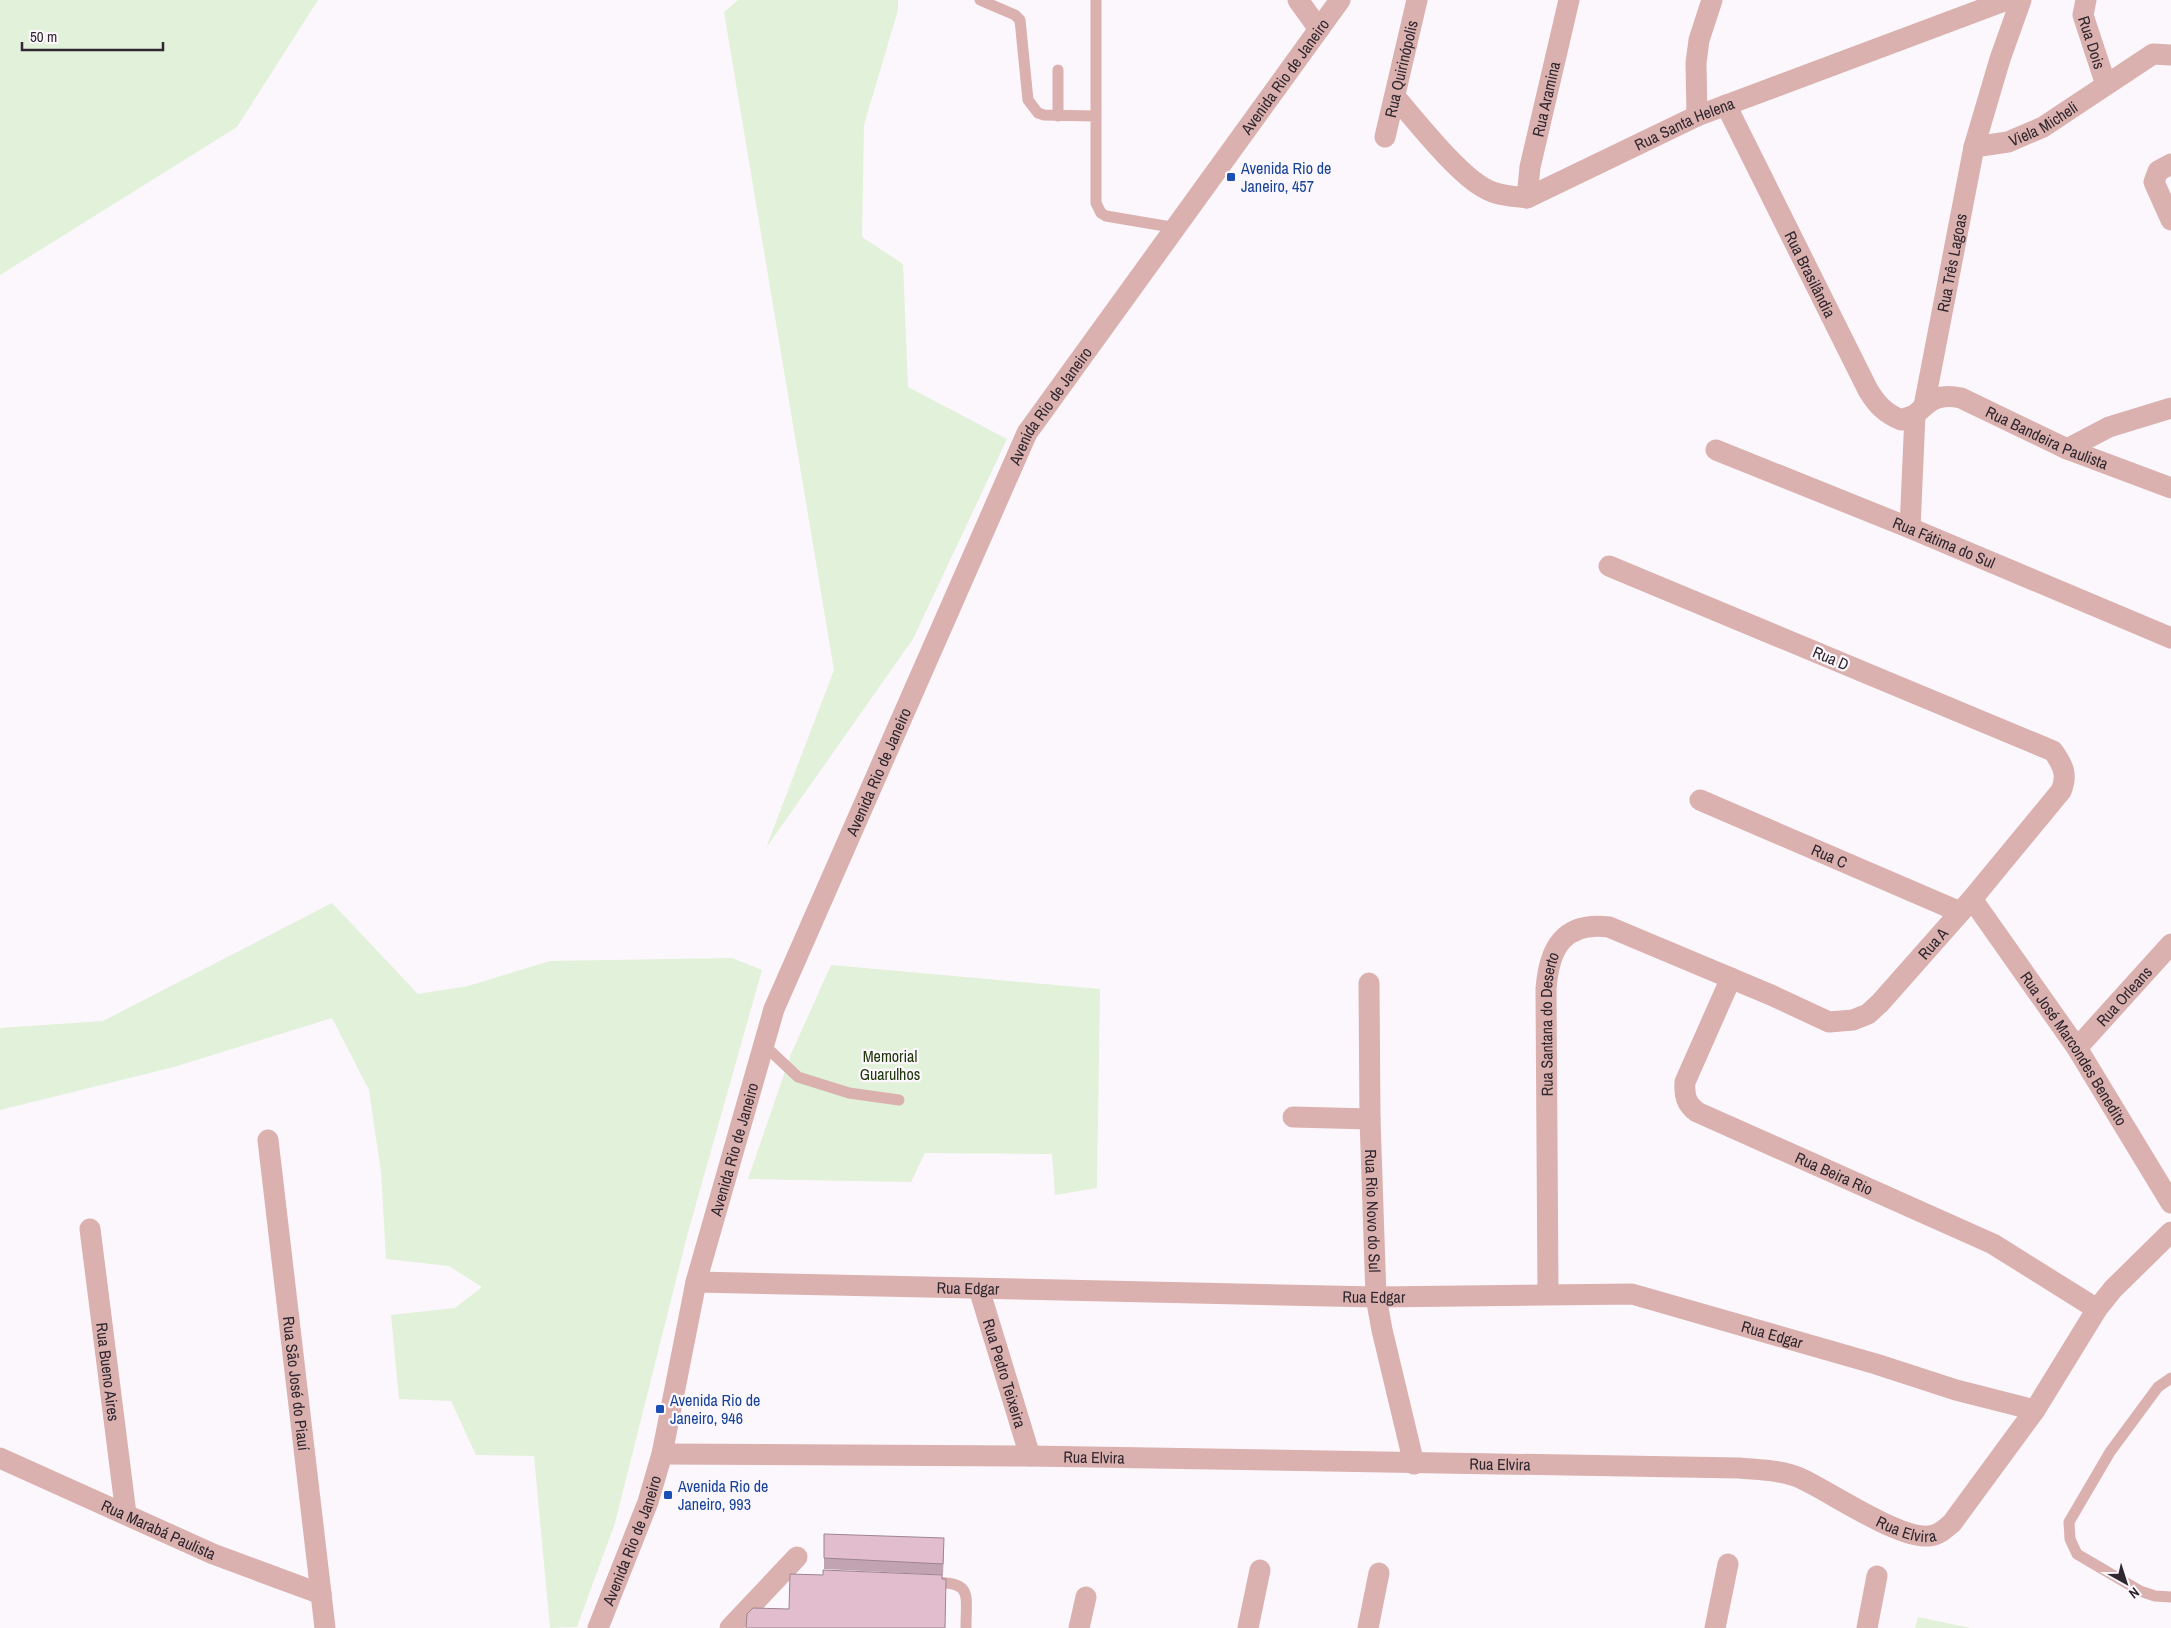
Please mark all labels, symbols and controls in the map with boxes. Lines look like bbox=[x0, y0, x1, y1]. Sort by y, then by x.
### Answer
street label: Rua Dois bbox=[2073, 13, 2111, 72]
street label: Avenida Rio de Janeiro bbox=[1235, 14, 1334, 139]
street label: Rua Quirinópolis bbox=[1379, 18, 1423, 120]
scale bar bbox=[22, 20, 164, 52]
text: 50 m bbox=[30, 26, 57, 47]
street label: Rua Aramina bbox=[1526, 58, 1565, 139]
street label: Rua Santa Helena bbox=[1631, 92, 1738, 156]
street label: Viela Micheli bbox=[2005, 96, 2082, 151]
place label: Avenida Rio de Janeiro, 457 bbox=[1240, 157, 1331, 197]
marker: Avenida Rio de Janeiro, 457 bbox=[1225, 171, 1237, 183]
street label: Rua Três Lagoas bbox=[1931, 211, 1972, 314]
street label: Rua Brasilândia bbox=[1779, 227, 1841, 322]
street label: Avenida Rio de Janeiro bbox=[1003, 342, 1097, 469]
street label: Rua Bandeira Paulista bbox=[1982, 401, 2112, 475]
street label: Rua Fátima do Sul bbox=[1890, 511, 1999, 574]
street label: Rua D bbox=[1810, 641, 1852, 675]
street label: Avenida Rio de Janeiro bbox=[840, 704, 916, 840]
street label: Rua C bbox=[1808, 838, 1851, 873]
street label: Rua A bbox=[1913, 922, 1953, 964]
street label: Rua Santana do Deserto bbox=[1535, 949, 1564, 1096]
street label: Rua Orleans bbox=[2091, 961, 2157, 1031]
street label: Rua José Marcondes Benedito bbox=[2015, 967, 2132, 1130]
park label: Memorial Guarulhos bbox=[860, 1045, 920, 1085]
street label: Avenida Rio de Janeiro bbox=[704, 1080, 763, 1219]
street label: Rua Beira Rio bbox=[1792, 1146, 1877, 1200]
street label: Rua Rio Novo do Sul bbox=[1360, 1149, 1386, 1273]
street label: Rua Edgar bbox=[936, 1276, 1000, 1300]
street label: Rua Edgar bbox=[1342, 1285, 1406, 1308]
street label: Rua São José do Piauí bbox=[278, 1315, 315, 1452]
street label: Rua Edgar bbox=[1739, 1315, 1806, 1354]
street label: Rua Pedro Teixeira bbox=[978, 1316, 1032, 1431]
street label: Rua Bueno Aires bbox=[91, 1321, 125, 1422]
place label: Avenida Rio de Janeiro, 946 bbox=[669, 1389, 760, 1429]
marker: Avenida Rio de Janeiro, 946 bbox=[654, 1403, 666, 1415]
street label: Rua Elvira bbox=[1063, 1446, 1126, 1469]
street label: Rua Elvira bbox=[1469, 1452, 1531, 1475]
street label: Avenida Rio de Janeiro bbox=[597, 1473, 666, 1610]
place label: Avenida Rio de Janeiro, 993 bbox=[677, 1475, 768, 1515]
marker: Avenida Rio de Janeiro, 993 bbox=[662, 1489, 674, 1501]
street label: Rua Marabá Paulista bbox=[98, 1494, 220, 1565]
street label: Rua Elvira bbox=[1873, 1510, 1939, 1547]
north arrow bbox=[2101, 1558, 2151, 1608]
text: N bbox=[2125, 1583, 2143, 1603]

